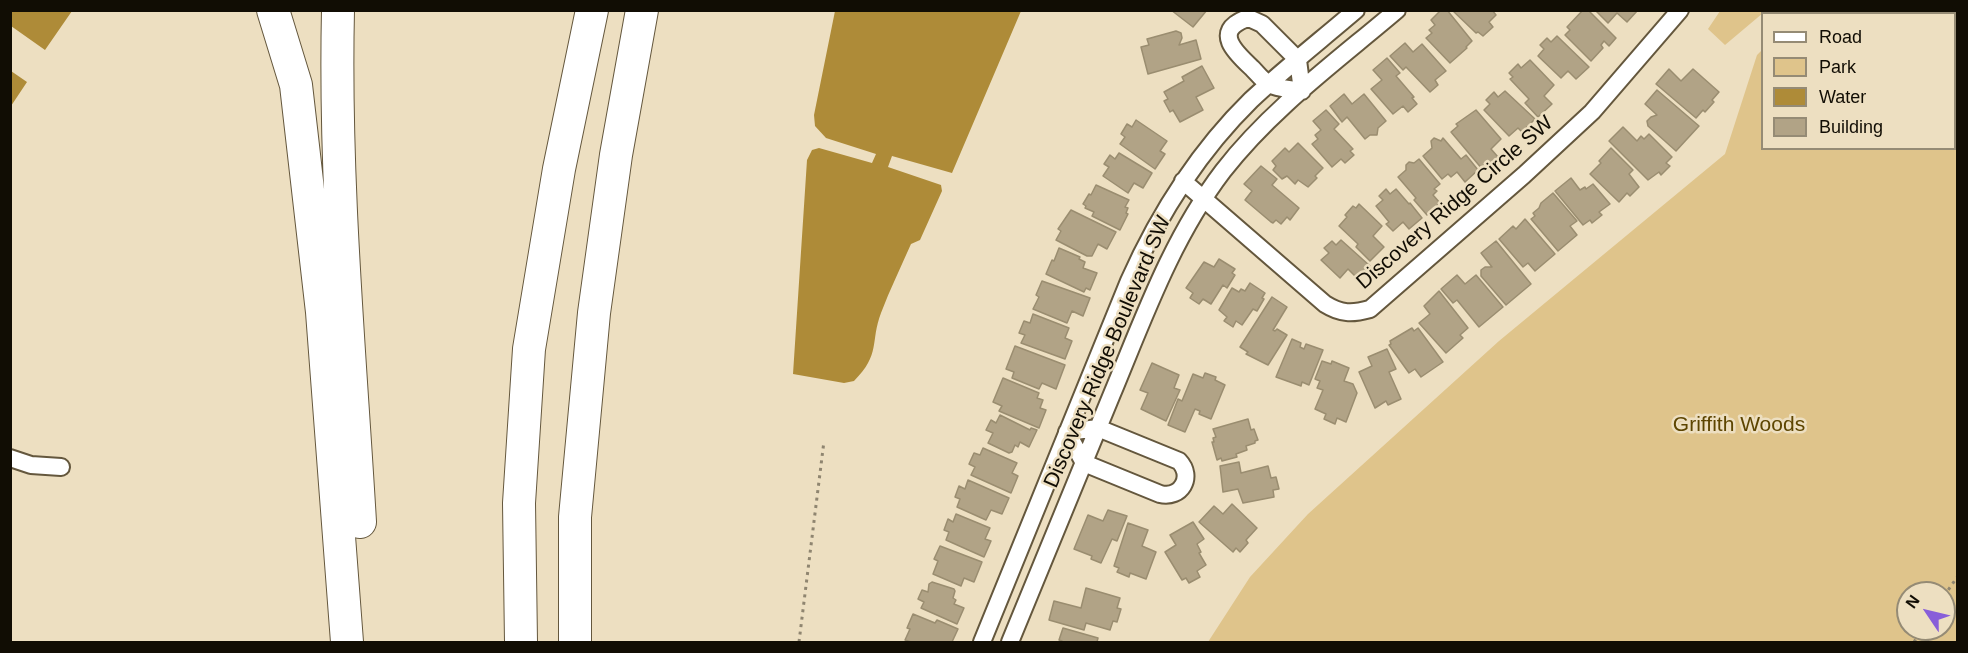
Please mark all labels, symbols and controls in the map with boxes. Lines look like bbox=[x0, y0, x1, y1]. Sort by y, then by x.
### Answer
legend bbox=[1761, 12, 1956, 150]
text: Road bbox=[1819, 27, 1862, 47]
text: Park bbox=[1819, 57, 1856, 77]
text: Water bbox=[1819, 87, 1866, 107]
street label: Discovery Ridge Circle SW bbox=[1352, 111, 1558, 295]
text: Building bbox=[1819, 117, 1883, 137]
street label: Discovery Ridge Boulevard SW bbox=[1039, 212, 1177, 492]
park label: Griffith Woods bbox=[1673, 412, 1805, 438]
north arrow bbox=[1896, 581, 1956, 641]
text: N bbox=[1902, 592, 1923, 611]

